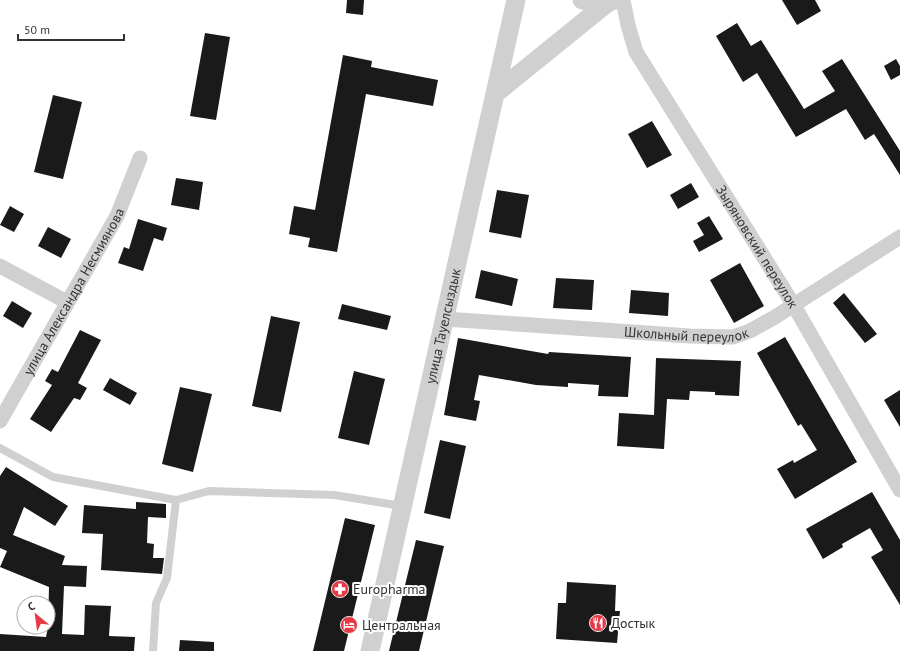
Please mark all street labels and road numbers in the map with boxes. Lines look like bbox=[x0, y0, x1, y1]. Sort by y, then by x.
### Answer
street label: Зыряновский переулок bbox=[712, 182, 803, 312]
street label: улица Александра Несмиянова bbox=[19, 205, 128, 378]
street label: улица Тауелсыздык bbox=[421, 266, 465, 386]
street label: Школьный переулок bbox=[624, 322, 751, 346]

